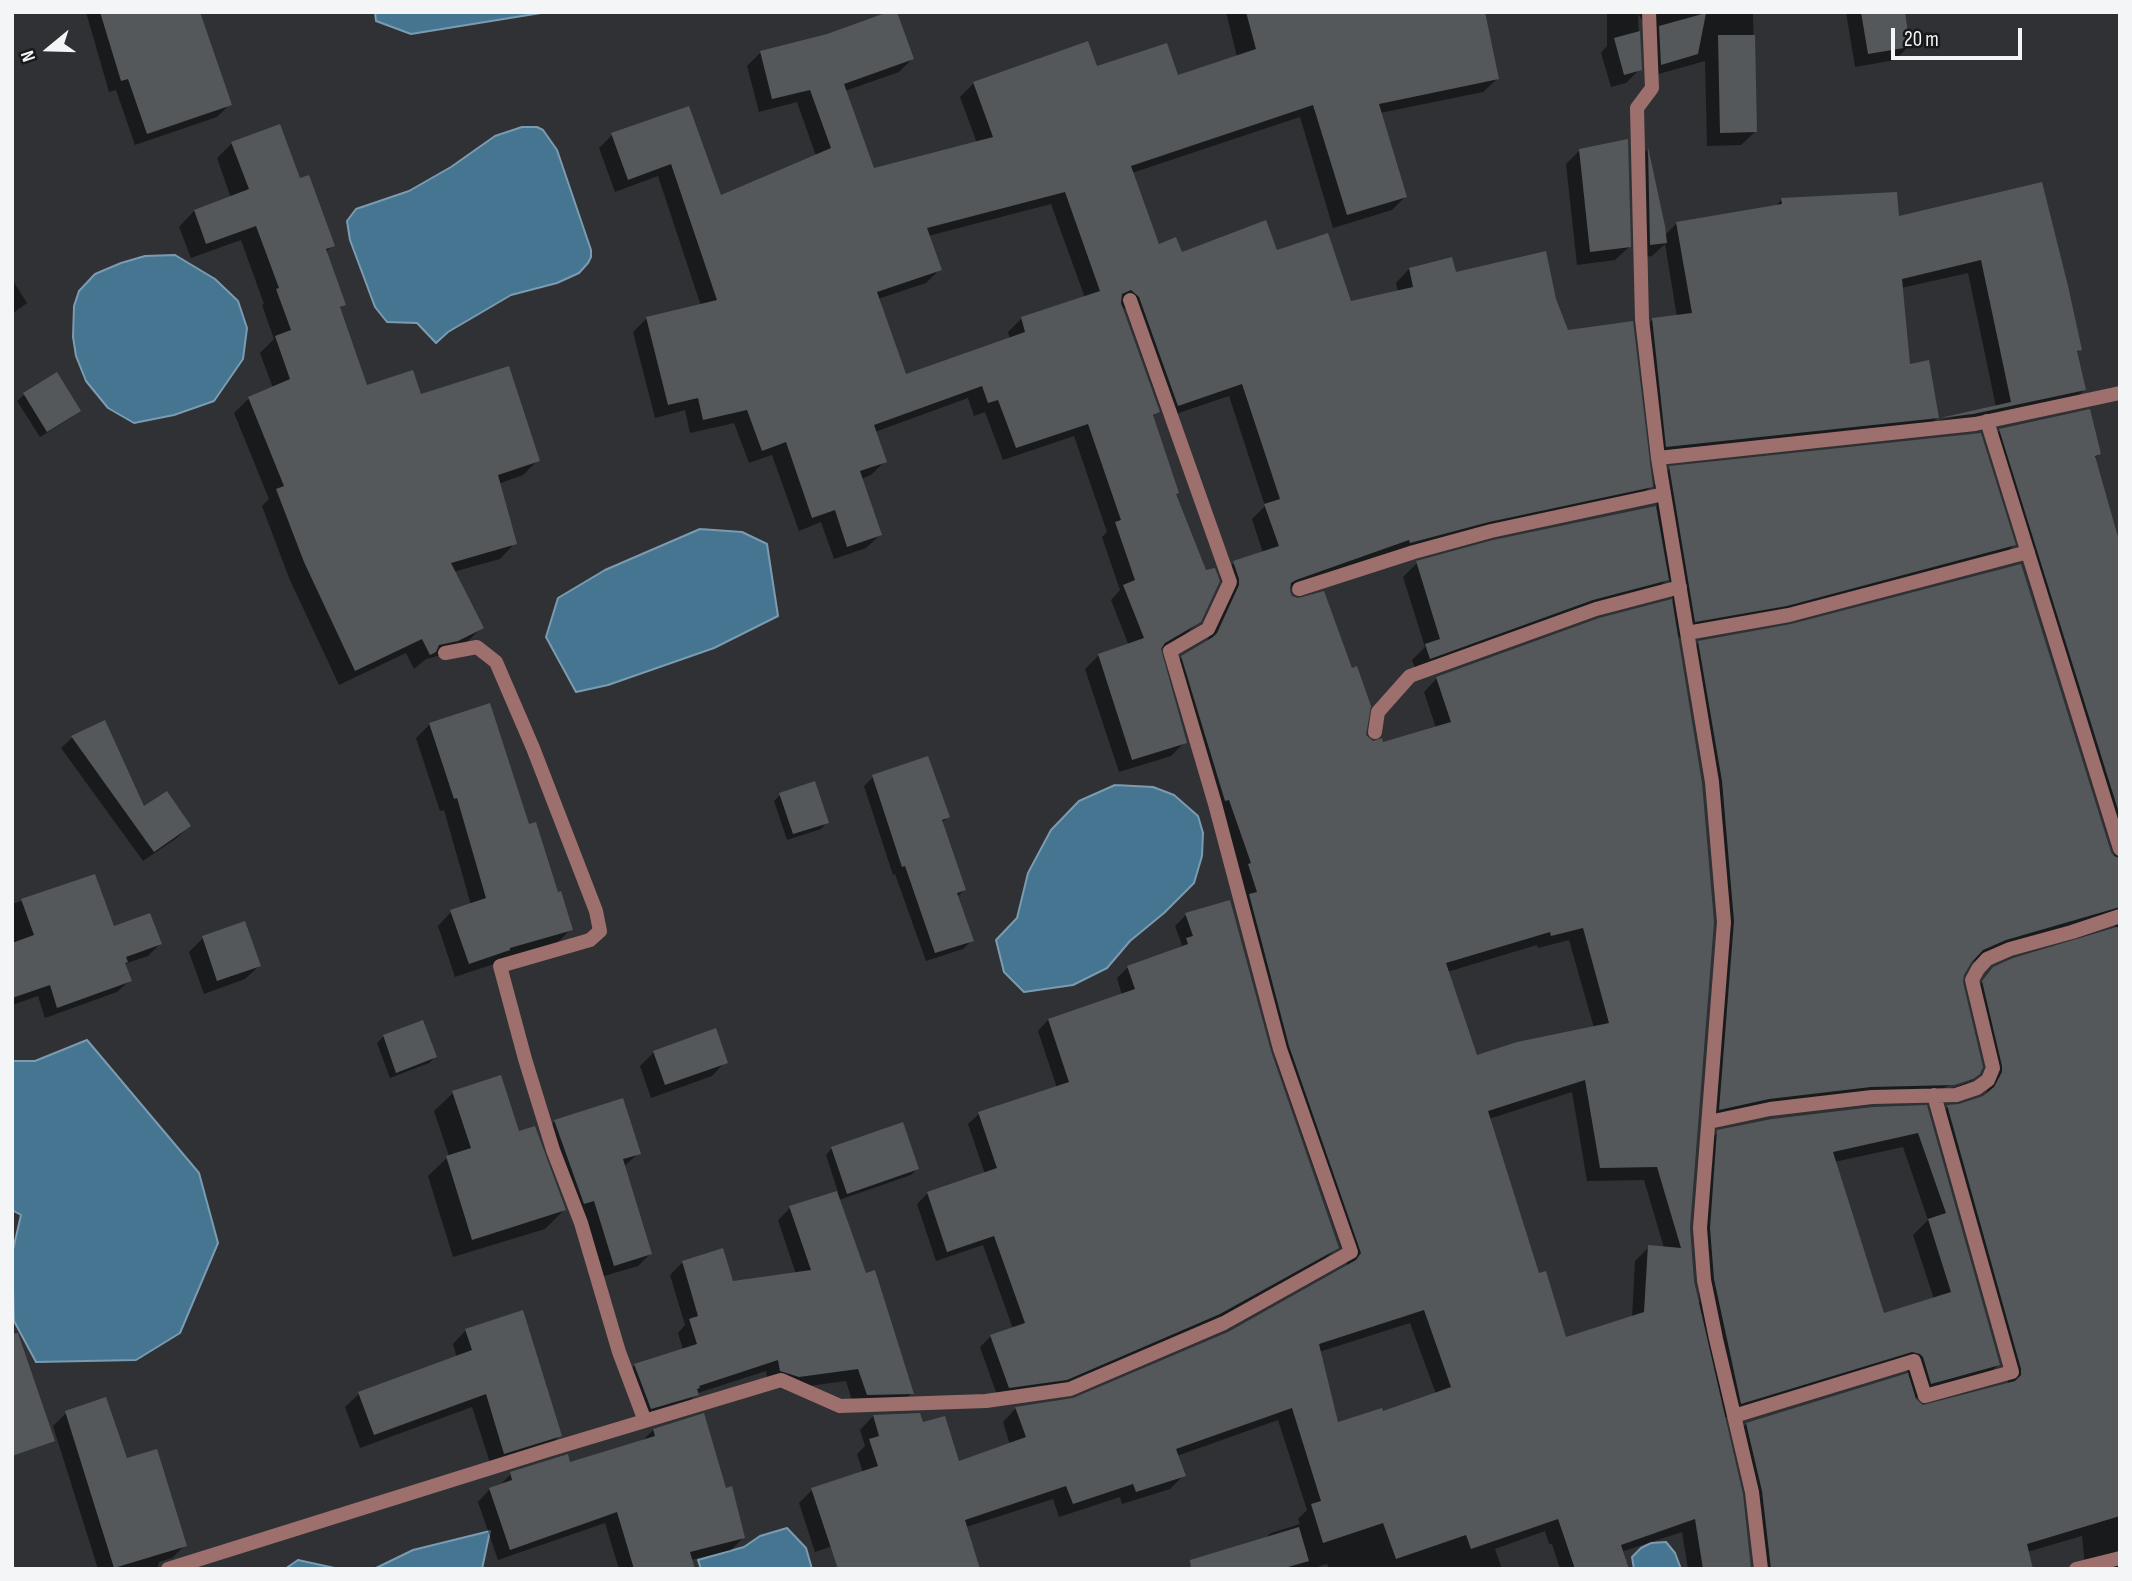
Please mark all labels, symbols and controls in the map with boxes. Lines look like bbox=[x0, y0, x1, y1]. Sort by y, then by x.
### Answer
north arrow bbox=[14, 14, 84, 84]
scale bar bbox=[1894, 14, 2025, 58]
text: 20 m bbox=[1904, 27, 1939, 52]
text: N bbox=[16, 47, 41, 65]

